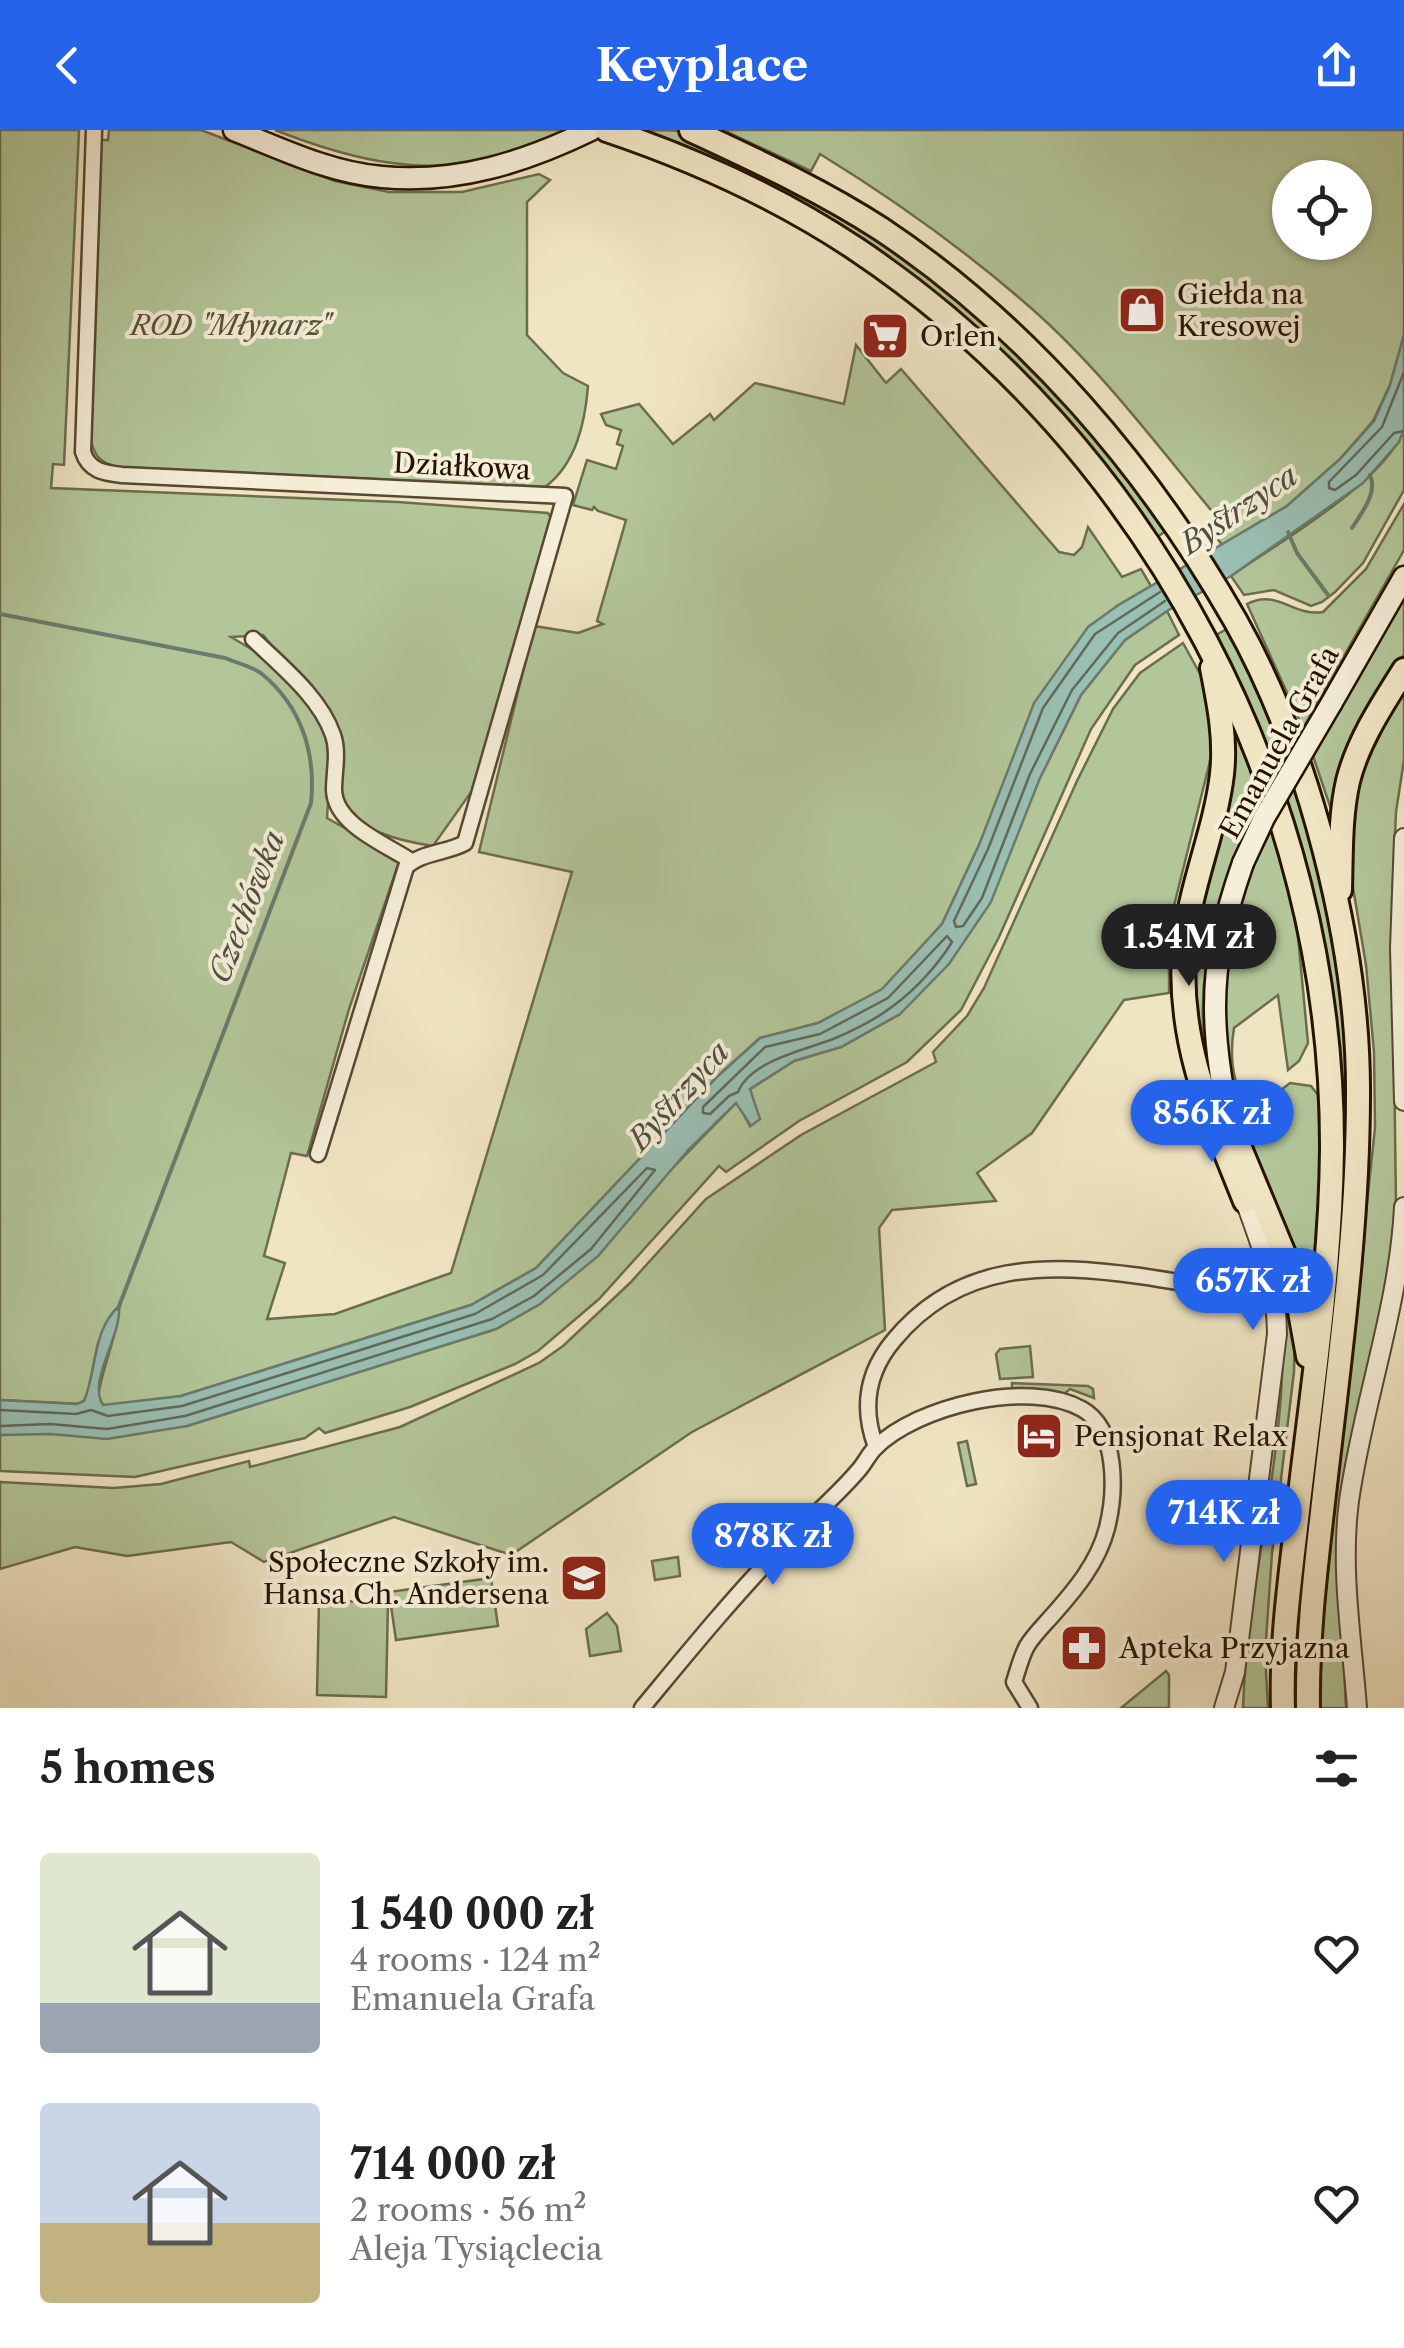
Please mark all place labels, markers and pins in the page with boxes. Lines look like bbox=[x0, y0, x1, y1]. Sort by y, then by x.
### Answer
place label: Giełda na Kresowej bbox=[1177, 277, 1304, 343]
shop icon: Giełda na Kresowej bbox=[1116, 284, 1168, 336]
supermarket icon: Orlen bbox=[859, 310, 911, 362]
place label: Orlen bbox=[920, 319, 997, 353]
pin: 1.54M zł bbox=[1086, 904, 1292, 989]
pin: 856K zł bbox=[1120, 1080, 1304, 1165]
pin: 657K zł bbox=[1161, 1248, 1345, 1333]
hotel icon: Pensjonat Relax bbox=[1013, 1410, 1065, 1462]
place label: Pensjonat Relax bbox=[1074, 1419, 1288, 1453]
pin: 714K zł bbox=[1132, 1480, 1316, 1565]
pin: 878K zł bbox=[681, 1503, 865, 1588]
place label: Społeczne Szkoły im. Hansa Ch. Andersena bbox=[263, 1545, 549, 1611]
school or university icon: Społeczne Szkoły im. Hansa Ch. Andersena bbox=[558, 1552, 610, 1604]
pharmacy icon: Apteka Przyjazna bbox=[1058, 1622, 1110, 1674]
place label: Apteka Przyjazna bbox=[1118, 1631, 1350, 1665]

